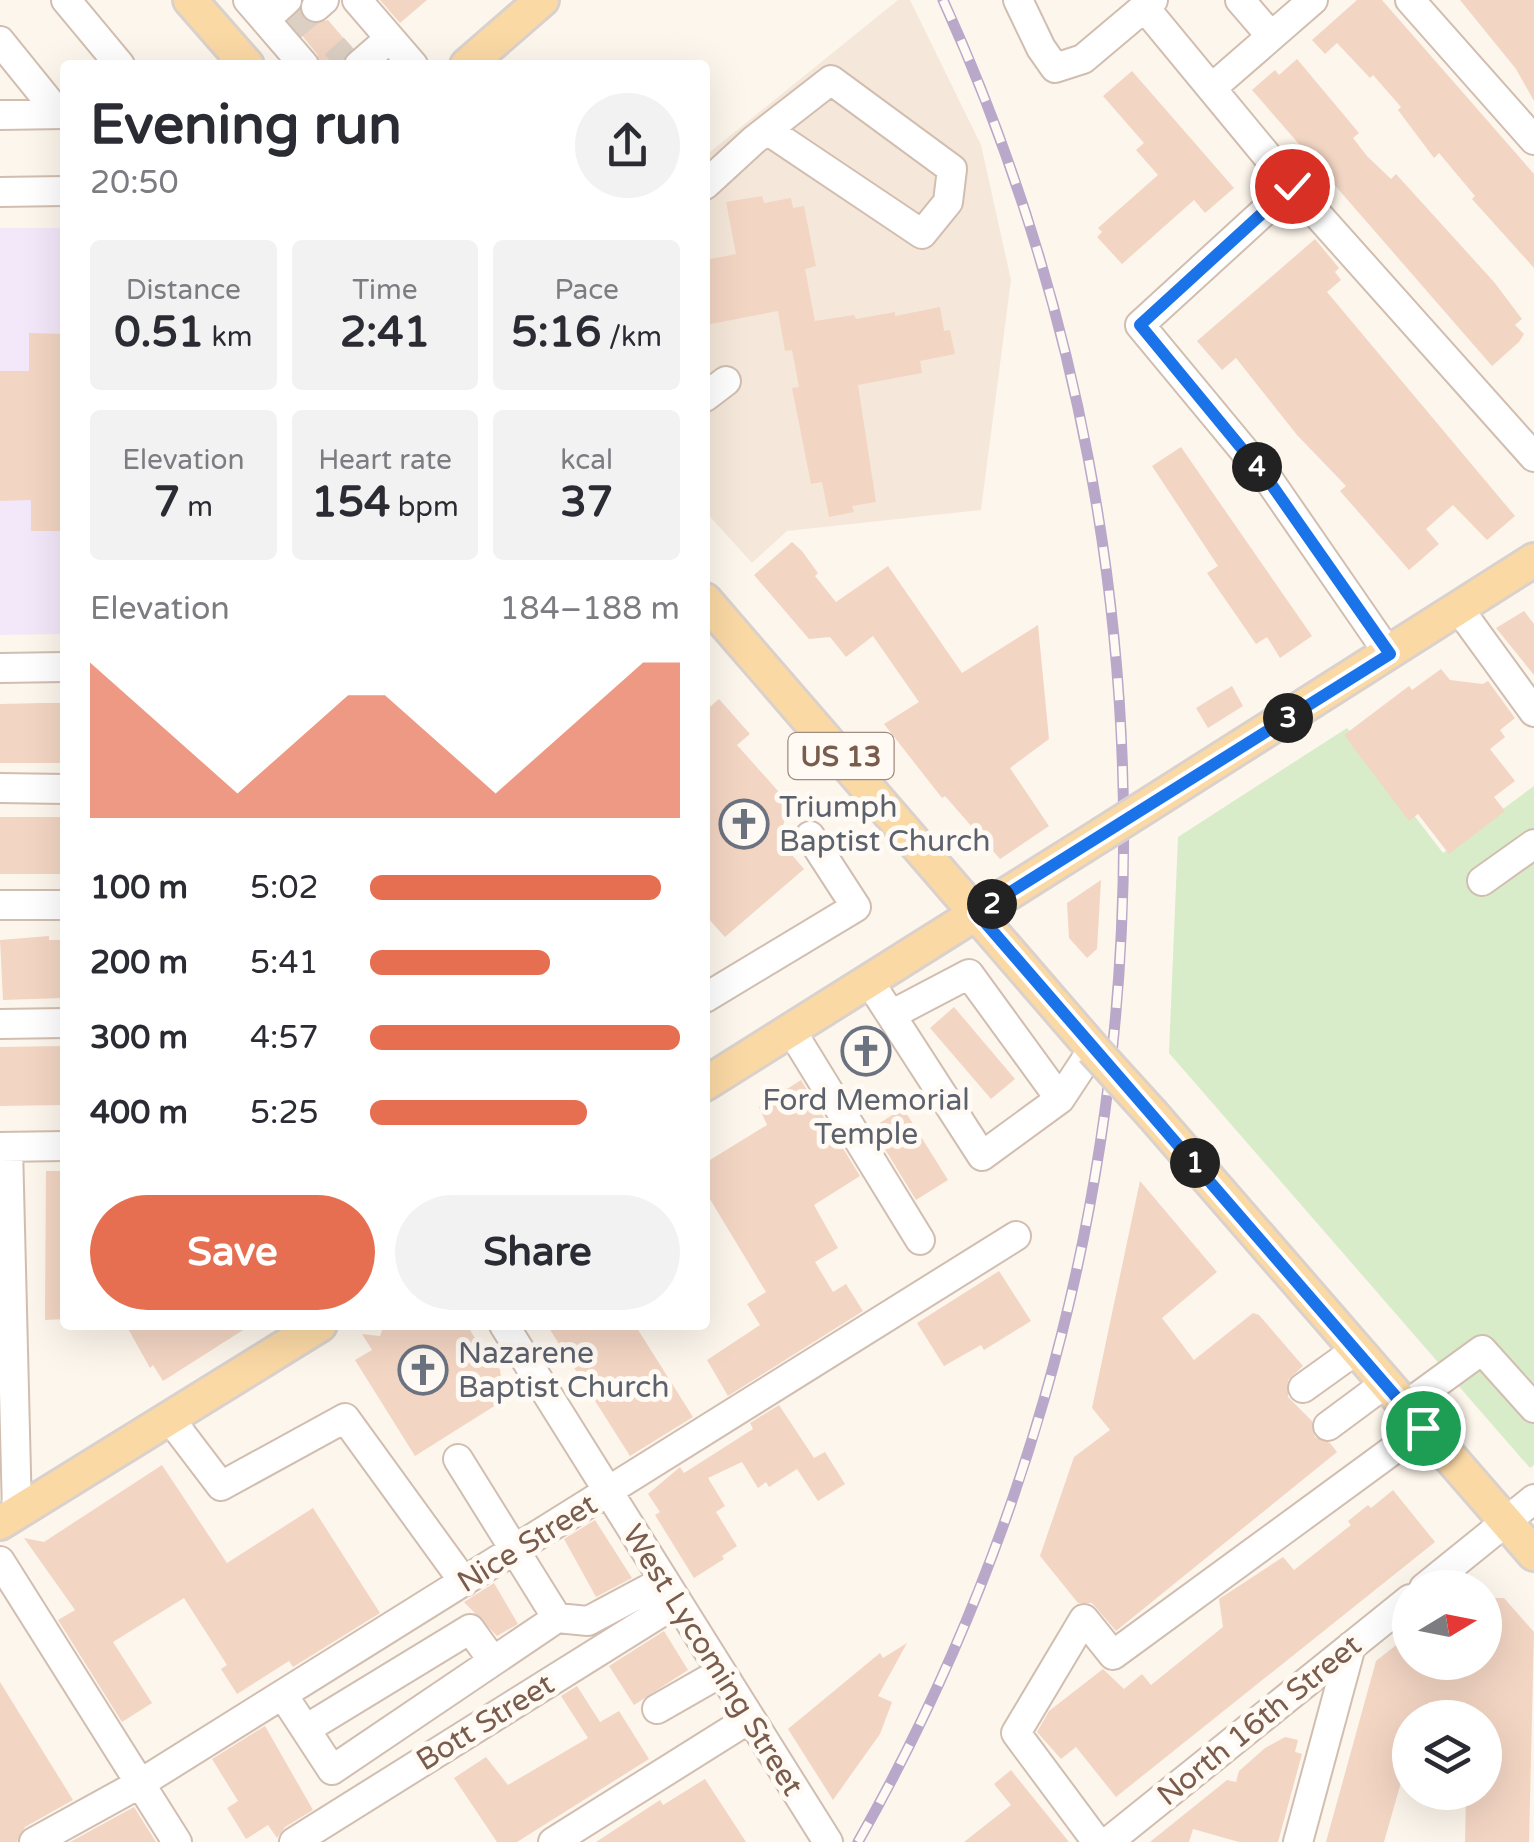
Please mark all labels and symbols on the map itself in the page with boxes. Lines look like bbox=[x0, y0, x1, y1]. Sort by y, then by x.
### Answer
pin bbox=[1250, 144, 1335, 229]
pin: 4 bbox=[1232, 442, 1282, 492]
pin: 3 bbox=[1263, 693, 1313, 743]
road number: US 13 bbox=[788, 733, 894, 779]
place label: Triumph Baptist Church bbox=[779, 789, 991, 860]
church icon: Triumph Baptist Church bbox=[718, 798, 770, 850]
pin: 2 bbox=[967, 879, 1017, 929]
church icon: Ford Memorial Temple bbox=[840, 1025, 892, 1077]
place label: Ford Memorial Temple bbox=[762, 1082, 970, 1153]
pin: 1 bbox=[1170, 1138, 1220, 1188]
place label: Nazarene Baptist Church bbox=[458, 1335, 670, 1406]
church icon: Nazarene Baptist Church bbox=[397, 1344, 449, 1396]
pin bbox=[1381, 1386, 1466, 1471]
street label: Nice Street bbox=[451, 1486, 604, 1601]
street label: West Lycoming Street bbox=[614, 1518, 811, 1803]
north arrow bbox=[1392, 1570, 1502, 1680]
street label: North 16th Street bbox=[1150, 1627, 1369, 1814]
street label: Bott Street bbox=[410, 1666, 561, 1779]

